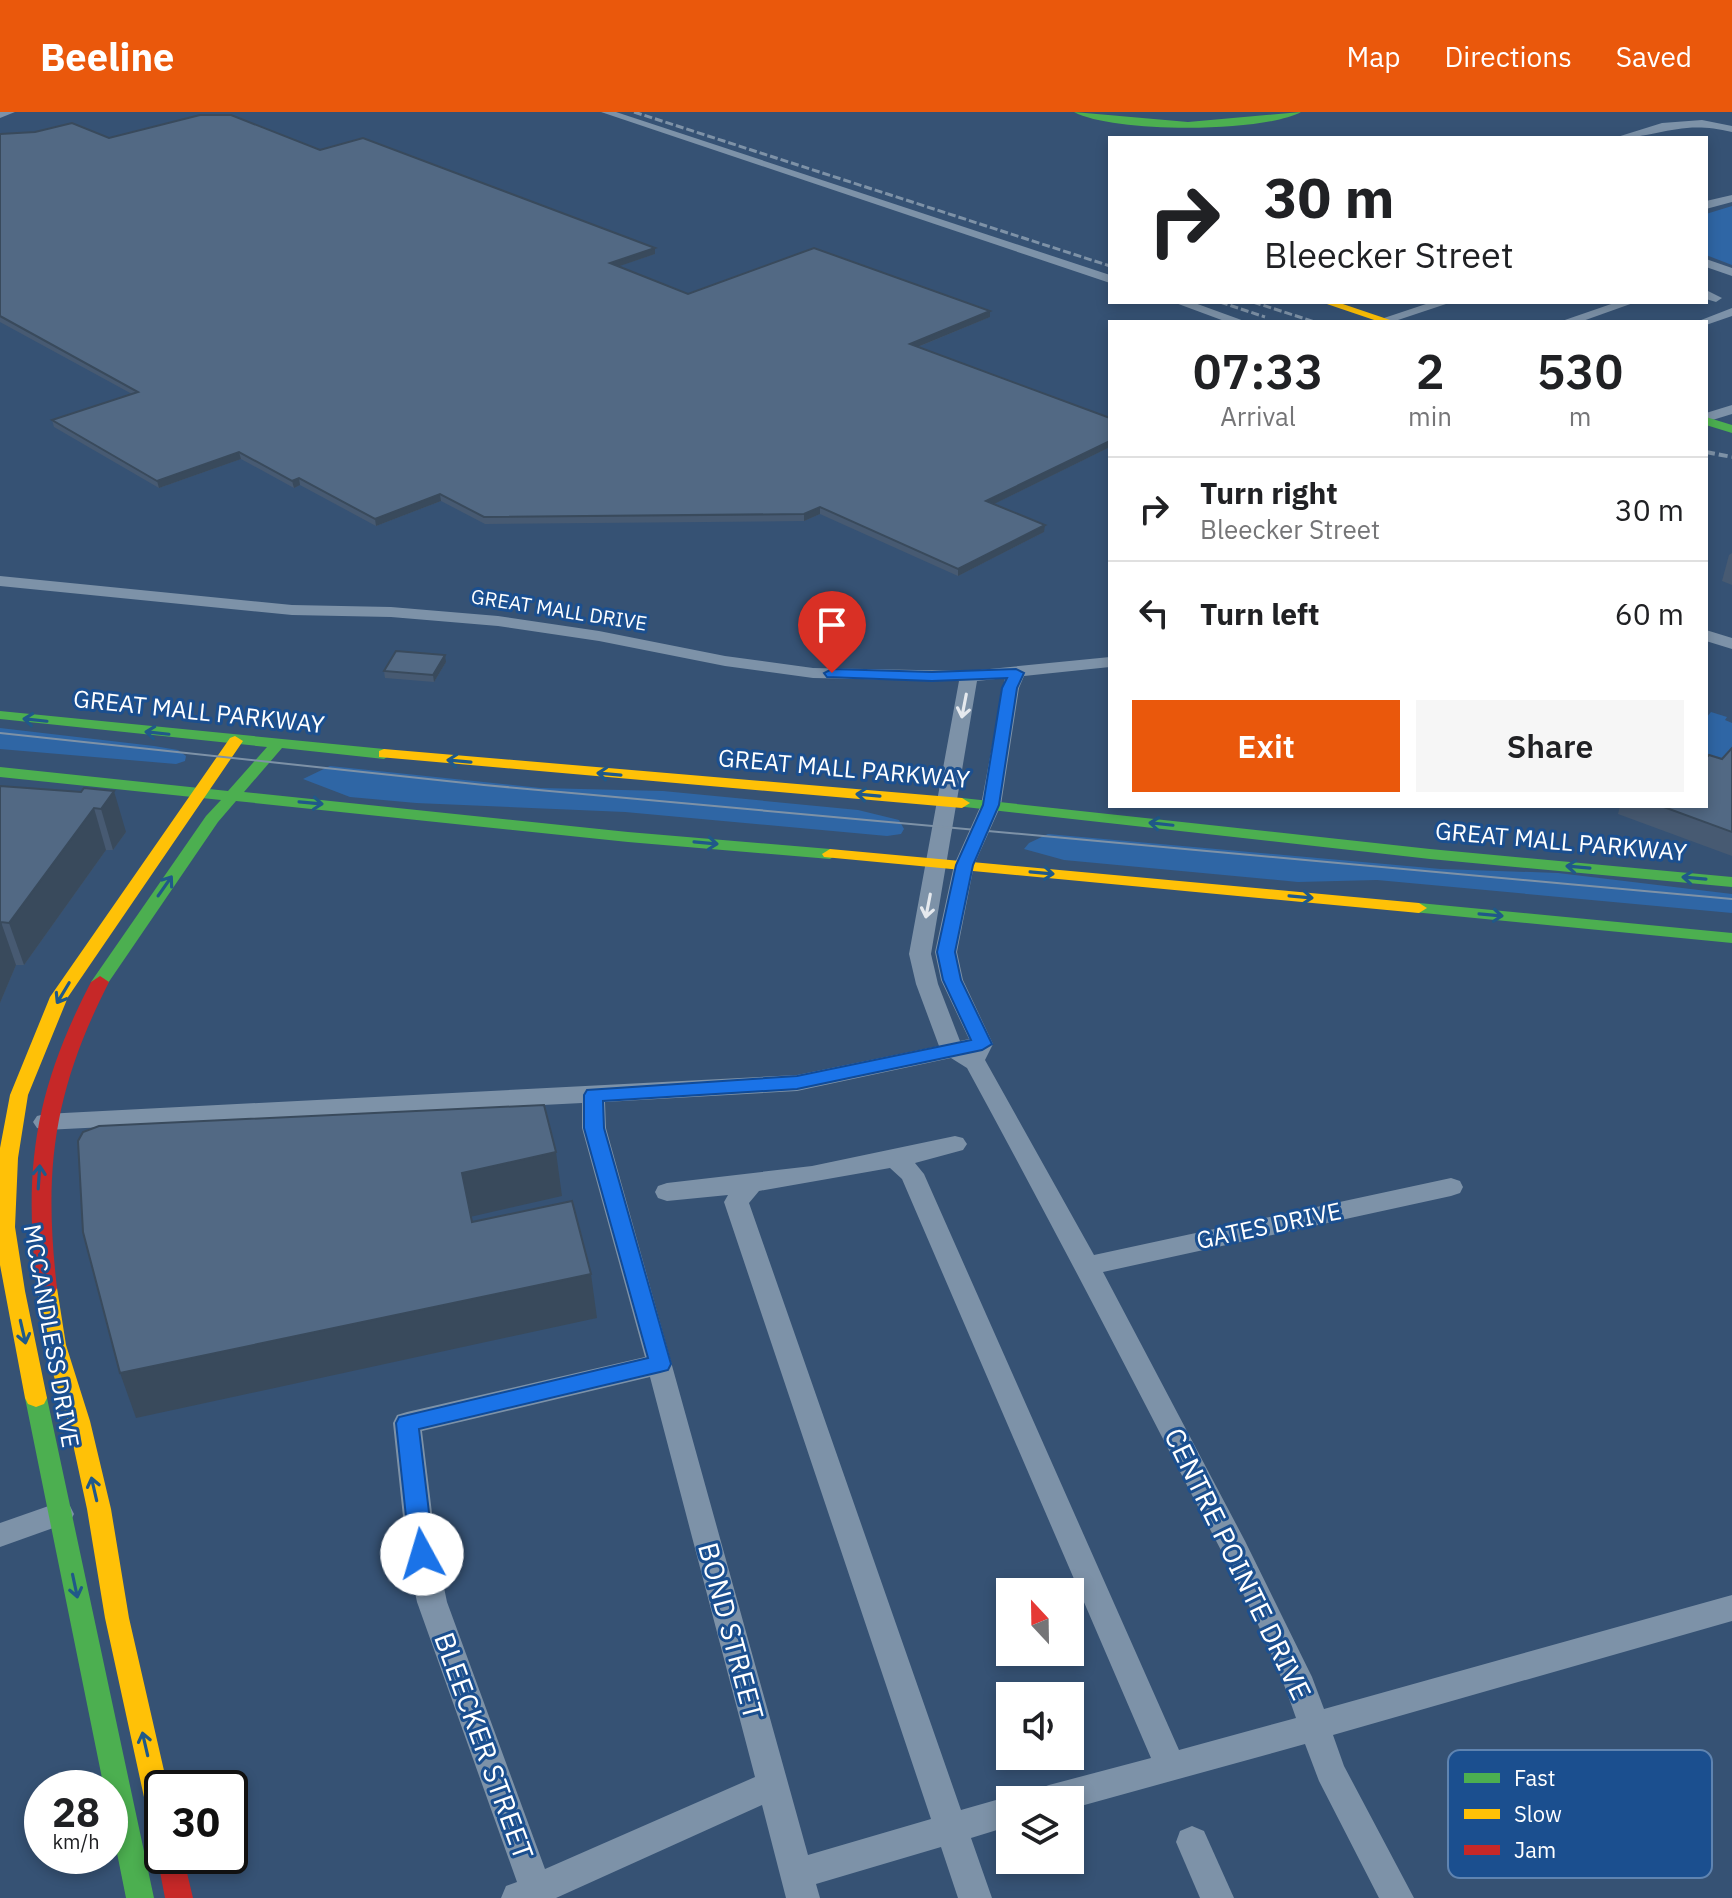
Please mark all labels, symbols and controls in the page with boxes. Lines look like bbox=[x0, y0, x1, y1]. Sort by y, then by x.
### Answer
text: Beeline bbox=[40, 32, 174, 81]
text: Map bbox=[1346, 38, 1400, 75]
text: Directions bbox=[1444, 38, 1572, 75]
text: Saved bbox=[1616, 38, 1692, 75]
text: 30 m bbox=[1264, 161, 1394, 233]
icon: right bbox=[1132, 168, 1236, 272]
text: Bleecker Street bbox=[1264, 231, 1514, 278]
text: 07:33 bbox=[1193, 340, 1323, 402]
text: 2 bbox=[1416, 340, 1444, 402]
text: 530 bbox=[1537, 340, 1623, 402]
text: Arrival bbox=[1220, 399, 1296, 433]
text: min bbox=[1408, 399, 1452, 433]
text: m bbox=[1569, 399, 1591, 433]
text: Turn right bbox=[1200, 473, 1338, 512]
icon: right bbox=[1132, 487, 1176, 531]
text: 30 m bbox=[1615, 490, 1684, 529]
text: Bleecker Street bbox=[1200, 512, 1380, 546]
street label: GREAT MALL DRIVE bbox=[469, 582, 649, 637]
pin bbox=[798, 591, 866, 673]
icon: left bbox=[1132, 591, 1176, 635]
text: Turn left bbox=[1200, 594, 1319, 633]
text: 60 m bbox=[1615, 594, 1684, 633]
icon: arrive bbox=[810, 603, 854, 647]
street label: GREAT MALL PARKWAY bbox=[72, 682, 326, 740]
one-way arrow bbox=[956, 693, 971, 718]
button: Exit bbox=[1132, 700, 1400, 792]
button: Share bbox=[1416, 700, 1684, 792]
one-way arrow bbox=[23, 712, 49, 727]
one-way arrow bbox=[144, 725, 171, 740]
street label: GREAT MALL PARKWAY bbox=[717, 741, 971, 795]
one-way arrow bbox=[446, 753, 473, 768]
one-way arrow bbox=[596, 766, 623, 781]
one-way arrow bbox=[856, 787, 882, 802]
one-way arrow bbox=[297, 796, 324, 811]
street label: GREAT MALL PARKWAY bbox=[1434, 814, 1688, 868]
one-way arrow bbox=[1148, 817, 1175, 832]
one-way arrow bbox=[692, 836, 719, 851]
one-way arrow bbox=[1565, 860, 1592, 875]
one-way arrow bbox=[1028, 865, 1055, 880]
one-way arrow bbox=[1681, 870, 1708, 885]
one-way arrow bbox=[157, 876, 173, 898]
one-way arrow bbox=[1287, 890, 1314, 905]
one-way arrow bbox=[920, 893, 935, 918]
one-way arrow bbox=[1477, 908, 1504, 923]
one-way arrow bbox=[54, 981, 70, 1004]
one-way arrow bbox=[32, 1164, 47, 1191]
street label: GATES DRIVE bbox=[1193, 1194, 1344, 1256]
street label: MCCANDLESS DRIVE bbox=[17, 1222, 87, 1450]
one-way arrow bbox=[16, 1318, 31, 1344]
street label: CENTRE POINTE DRIVE bbox=[1156, 1422, 1320, 1706]
one-way arrow bbox=[86, 1477, 101, 1502]
position arrow bbox=[380, 1512, 464, 1596]
street label: BOND STREET bbox=[690, 1538, 773, 1723]
one-way arrow bbox=[68, 1573, 83, 1598]
north arrow bbox=[996, 1578, 1084, 1666]
map controls bbox=[996, 1578, 1084, 1874]
street label: BLEECKER STREET bbox=[426, 1627, 543, 1865]
button: sound bbox=[996, 1682, 1084, 1770]
one-way arrow bbox=[137, 1732, 152, 1757]
legend bbox=[1448, 1750, 1712, 1878]
text: Fast bbox=[1514, 1763, 1555, 1792]
speed limit sign: 30 bbox=[144, 1770, 248, 1874]
text: 28 bbox=[52, 1786, 100, 1838]
button: layers bbox=[996, 1786, 1084, 1874]
text: Slow bbox=[1514, 1799, 1562, 1828]
text: km/h bbox=[52, 1828, 100, 1855]
text: Jam bbox=[1514, 1835, 1556, 1864]

